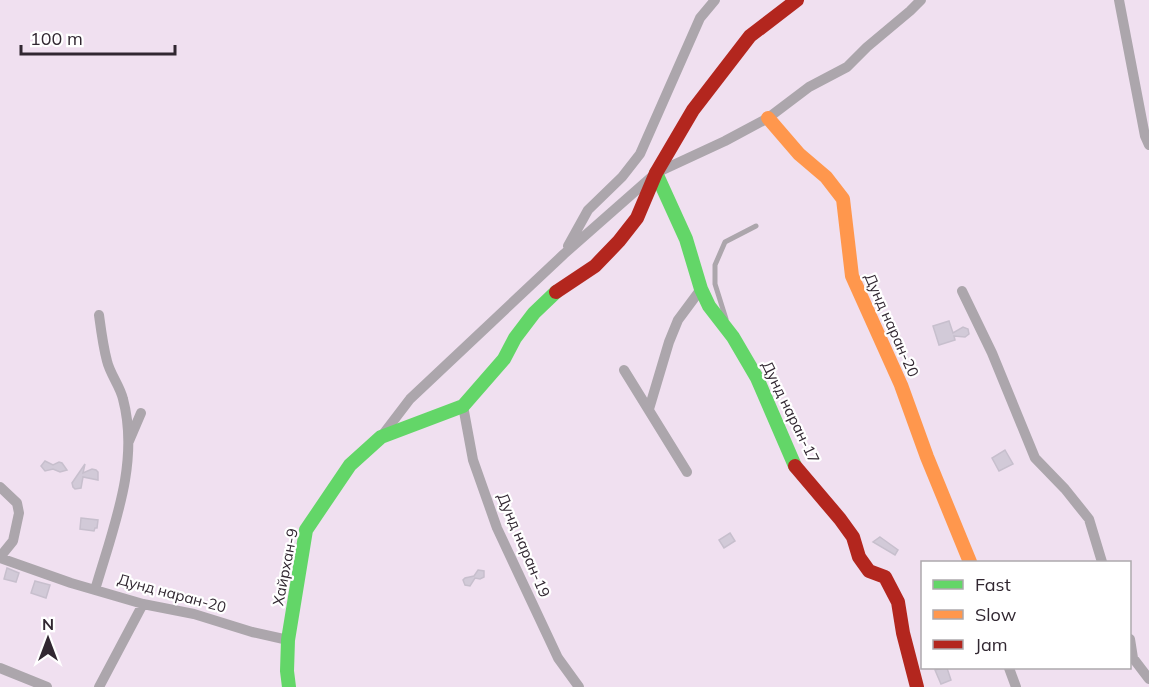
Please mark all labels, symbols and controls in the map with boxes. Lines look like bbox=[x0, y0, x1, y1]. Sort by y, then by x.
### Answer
scale bar bbox=[21, 18, 176, 56]
text: 100 m bbox=[30, 27, 83, 50]
street label: Дунд наран-20 bbox=[861, 270, 923, 380]
street label: Дунд наран-17 bbox=[758, 358, 824, 466]
street label: Дунд наран-19 bbox=[493, 490, 555, 600]
street label: Хайрхан-9 bbox=[268, 527, 302, 607]
legend bbox=[921, 561, 1131, 669]
street label: Дунд наран-20 bbox=[116, 569, 228, 617]
text: Fast bbox=[975, 573, 1011, 596]
text: Slow bbox=[975, 603, 1017, 626]
north arrow bbox=[18, 609, 78, 669]
text: N bbox=[42, 614, 54, 634]
text: Jam bbox=[975, 633, 1008, 656]

